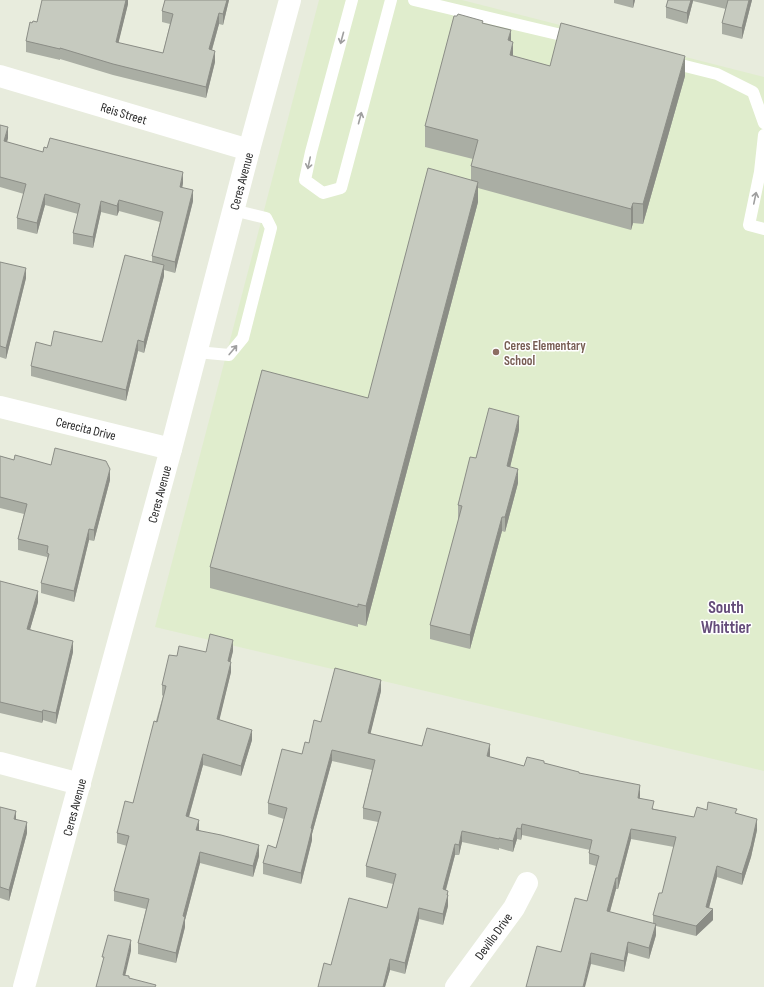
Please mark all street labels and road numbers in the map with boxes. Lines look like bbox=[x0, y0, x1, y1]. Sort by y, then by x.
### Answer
street label: Reis Street bbox=[99, 99, 149, 129]
street label: Ceres Avenue bbox=[227, 151, 257, 212]
street label: Cerecita Drive bbox=[54, 414, 118, 444]
street label: Ceres Avenue bbox=[145, 464, 175, 525]
street label: Ceres Avenue bbox=[60, 777, 90, 838]
street label: Devillo Drive bbox=[471, 910, 516, 963]

